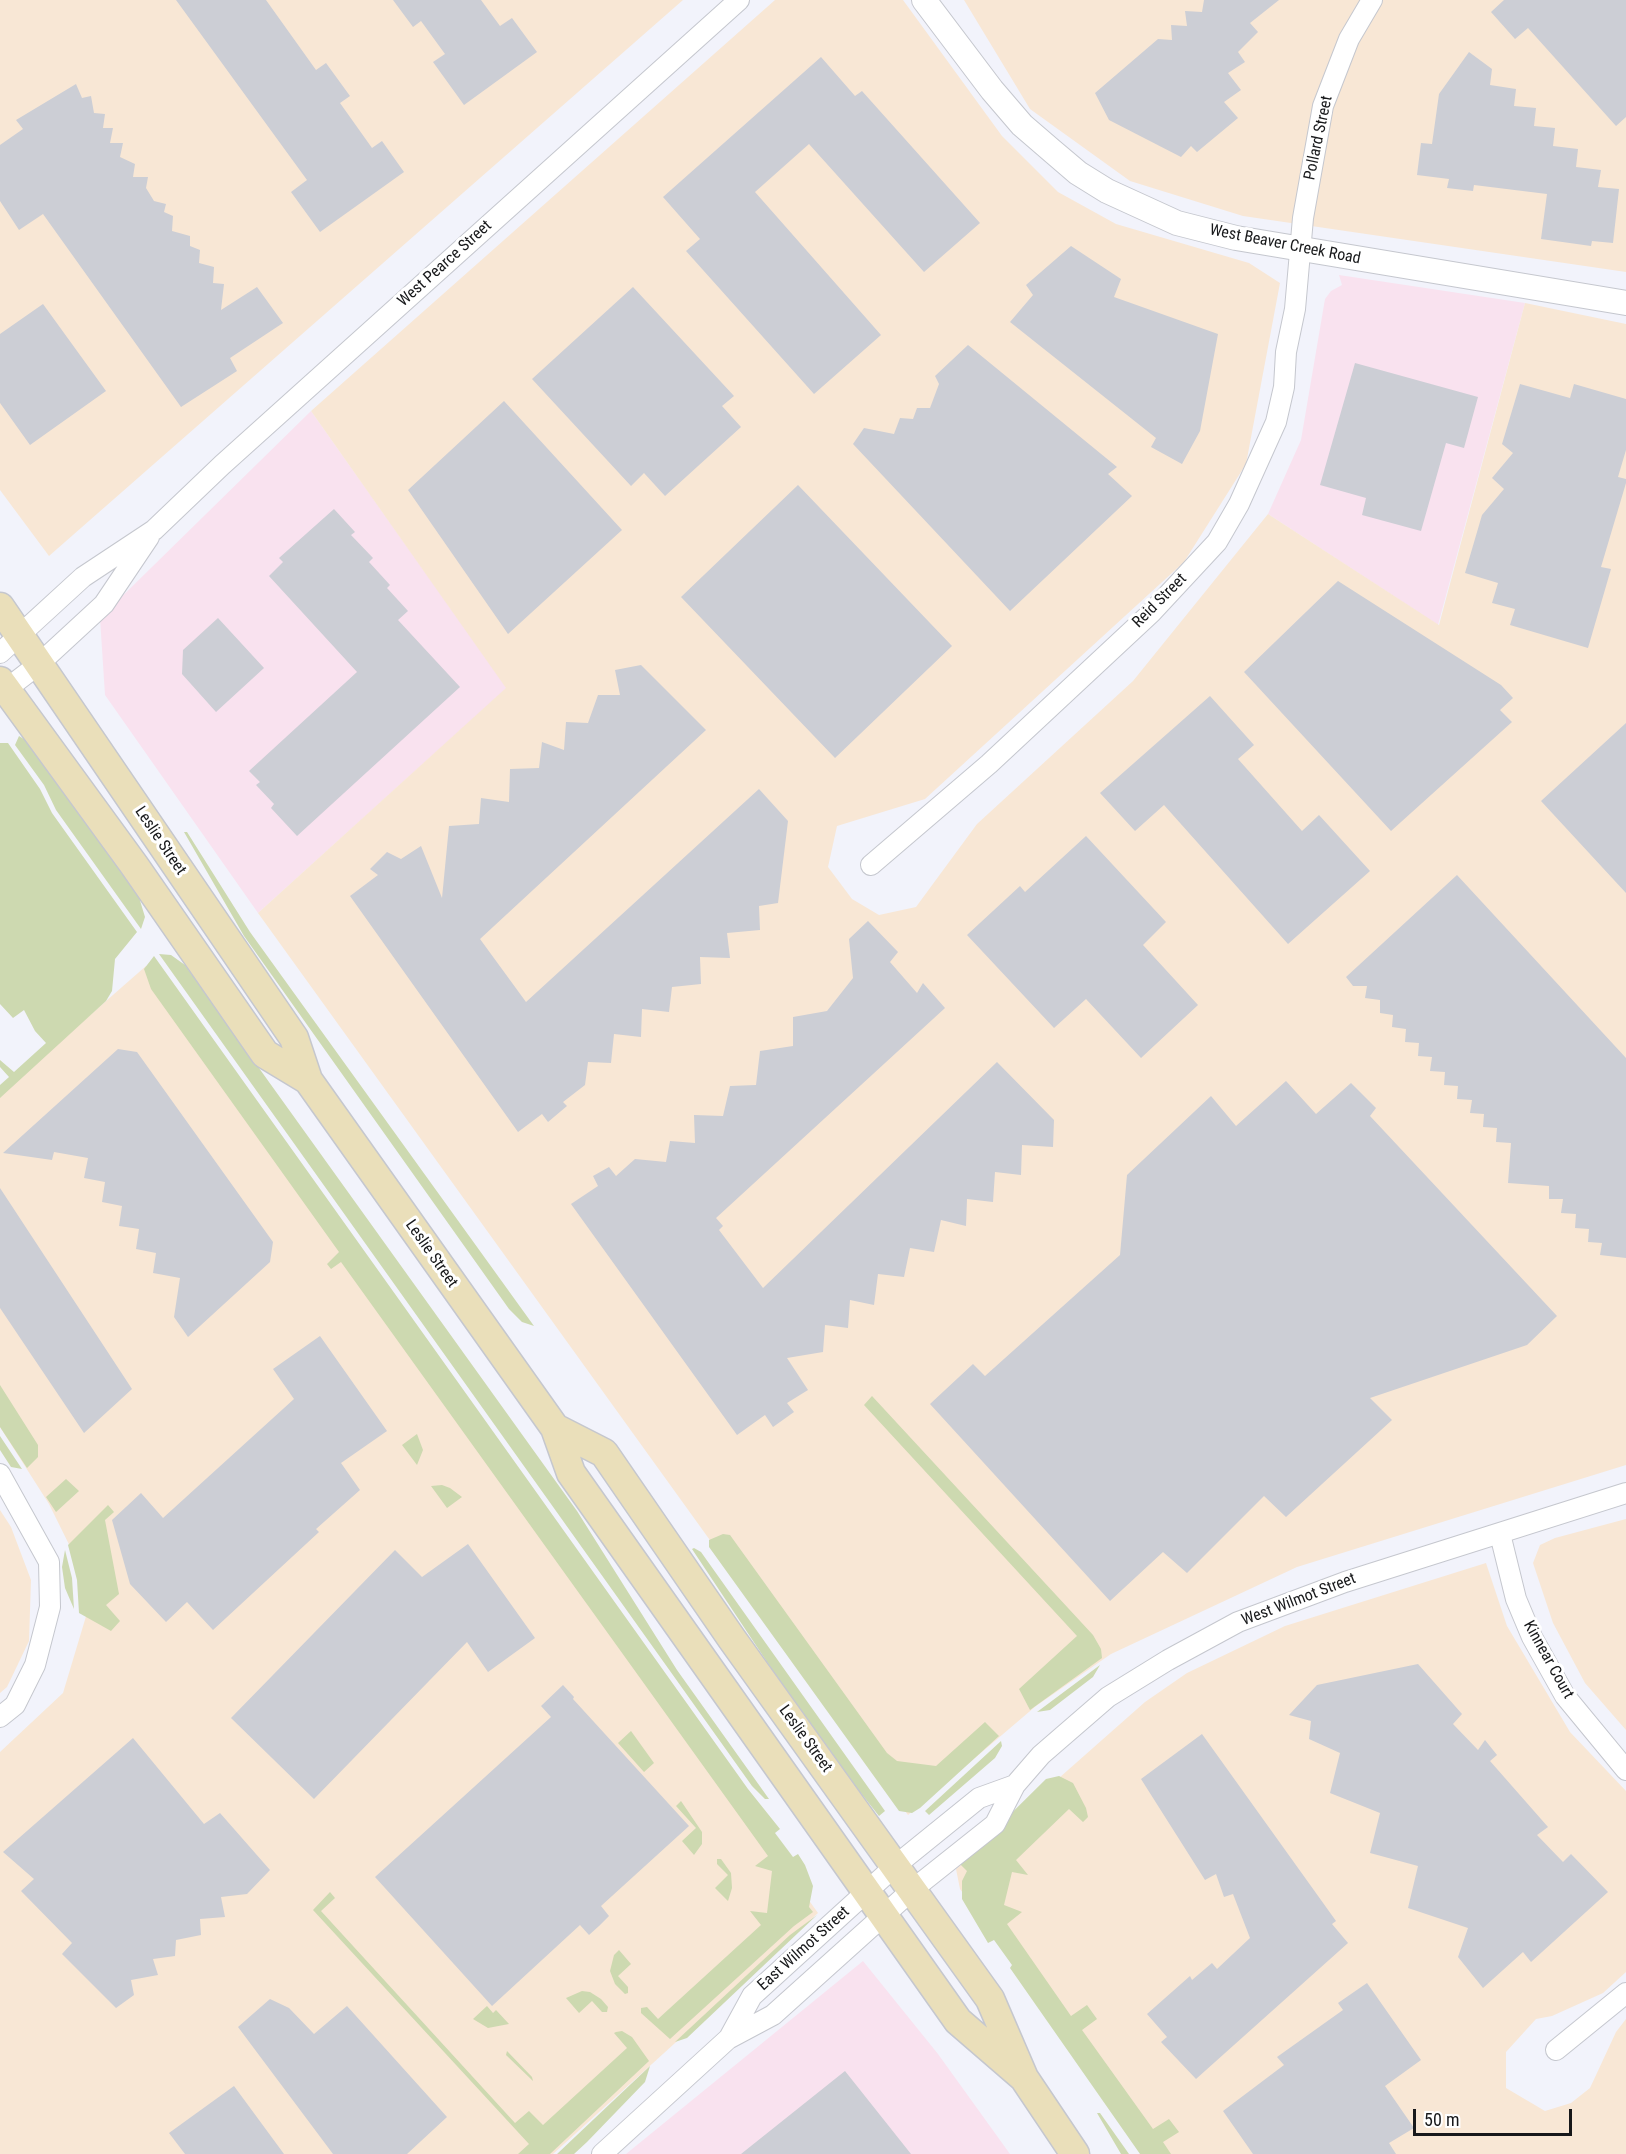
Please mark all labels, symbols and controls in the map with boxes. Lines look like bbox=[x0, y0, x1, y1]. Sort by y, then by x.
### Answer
street label: Pollard Street bbox=[1301, 94, 1337, 182]
street label: West Pearce Street bbox=[394, 217, 496, 311]
street label: West Beaver Creek Road bbox=[1208, 221, 1362, 269]
street label: Reid Street bbox=[1129, 570, 1191, 632]
street label: Leslie Street bbox=[130, 803, 190, 879]
street label: Leslie Street bbox=[401, 1216, 461, 1292]
street label: West Wilmot Street bbox=[1239, 1569, 1359, 1631]
street label: Kinnear Court bbox=[1519, 1618, 1577, 1702]
street label: Leslie Street bbox=[774, 1702, 836, 1776]
street label: East Wilmot Street bbox=[754, 1903, 854, 1995]
scale bar bbox=[1416, 2097, 1575, 2135]
text: 50 m bbox=[1424, 2109, 1459, 2130]

